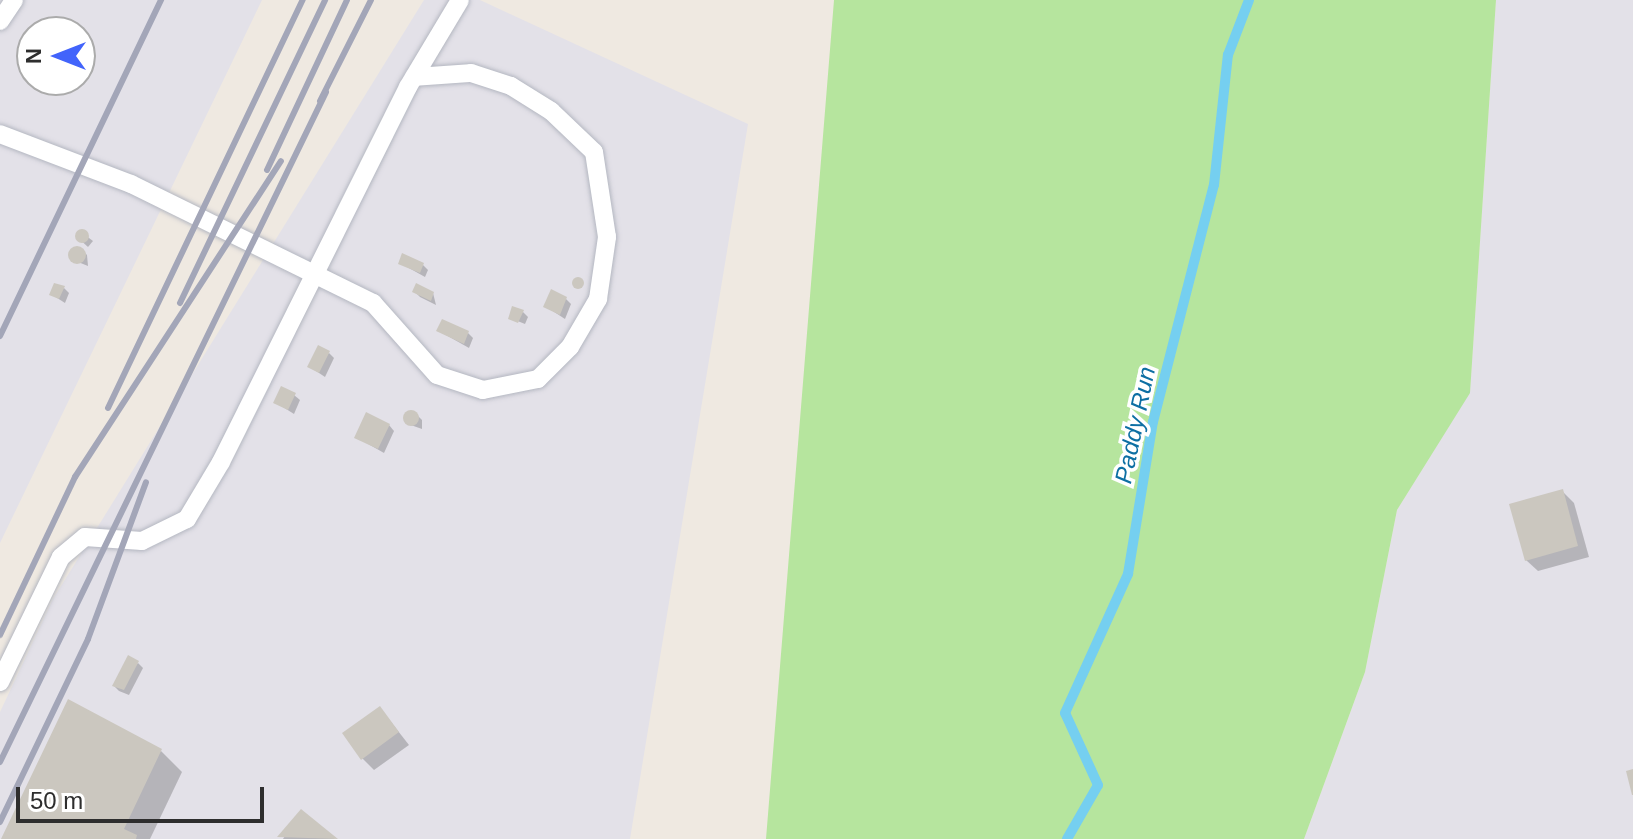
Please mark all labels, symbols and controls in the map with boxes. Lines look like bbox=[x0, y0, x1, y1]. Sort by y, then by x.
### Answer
north arrow bbox=[16, 16, 96, 96]
text: N bbox=[21, 48, 46, 64]
water label: Paddy Run bbox=[1109, 364, 1161, 486]
scale bar bbox=[20, 771, 268, 821]
text: 50 m bbox=[30, 787, 83, 814]

